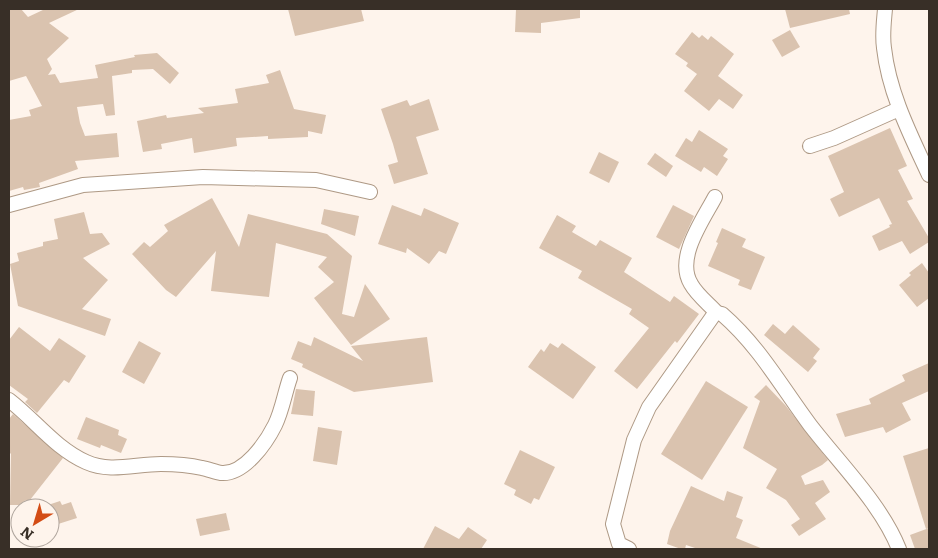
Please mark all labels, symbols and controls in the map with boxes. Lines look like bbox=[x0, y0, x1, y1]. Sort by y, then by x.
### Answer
north arrow bbox=[10, 498, 60, 548]
text: N bbox=[15, 522, 37, 546]

